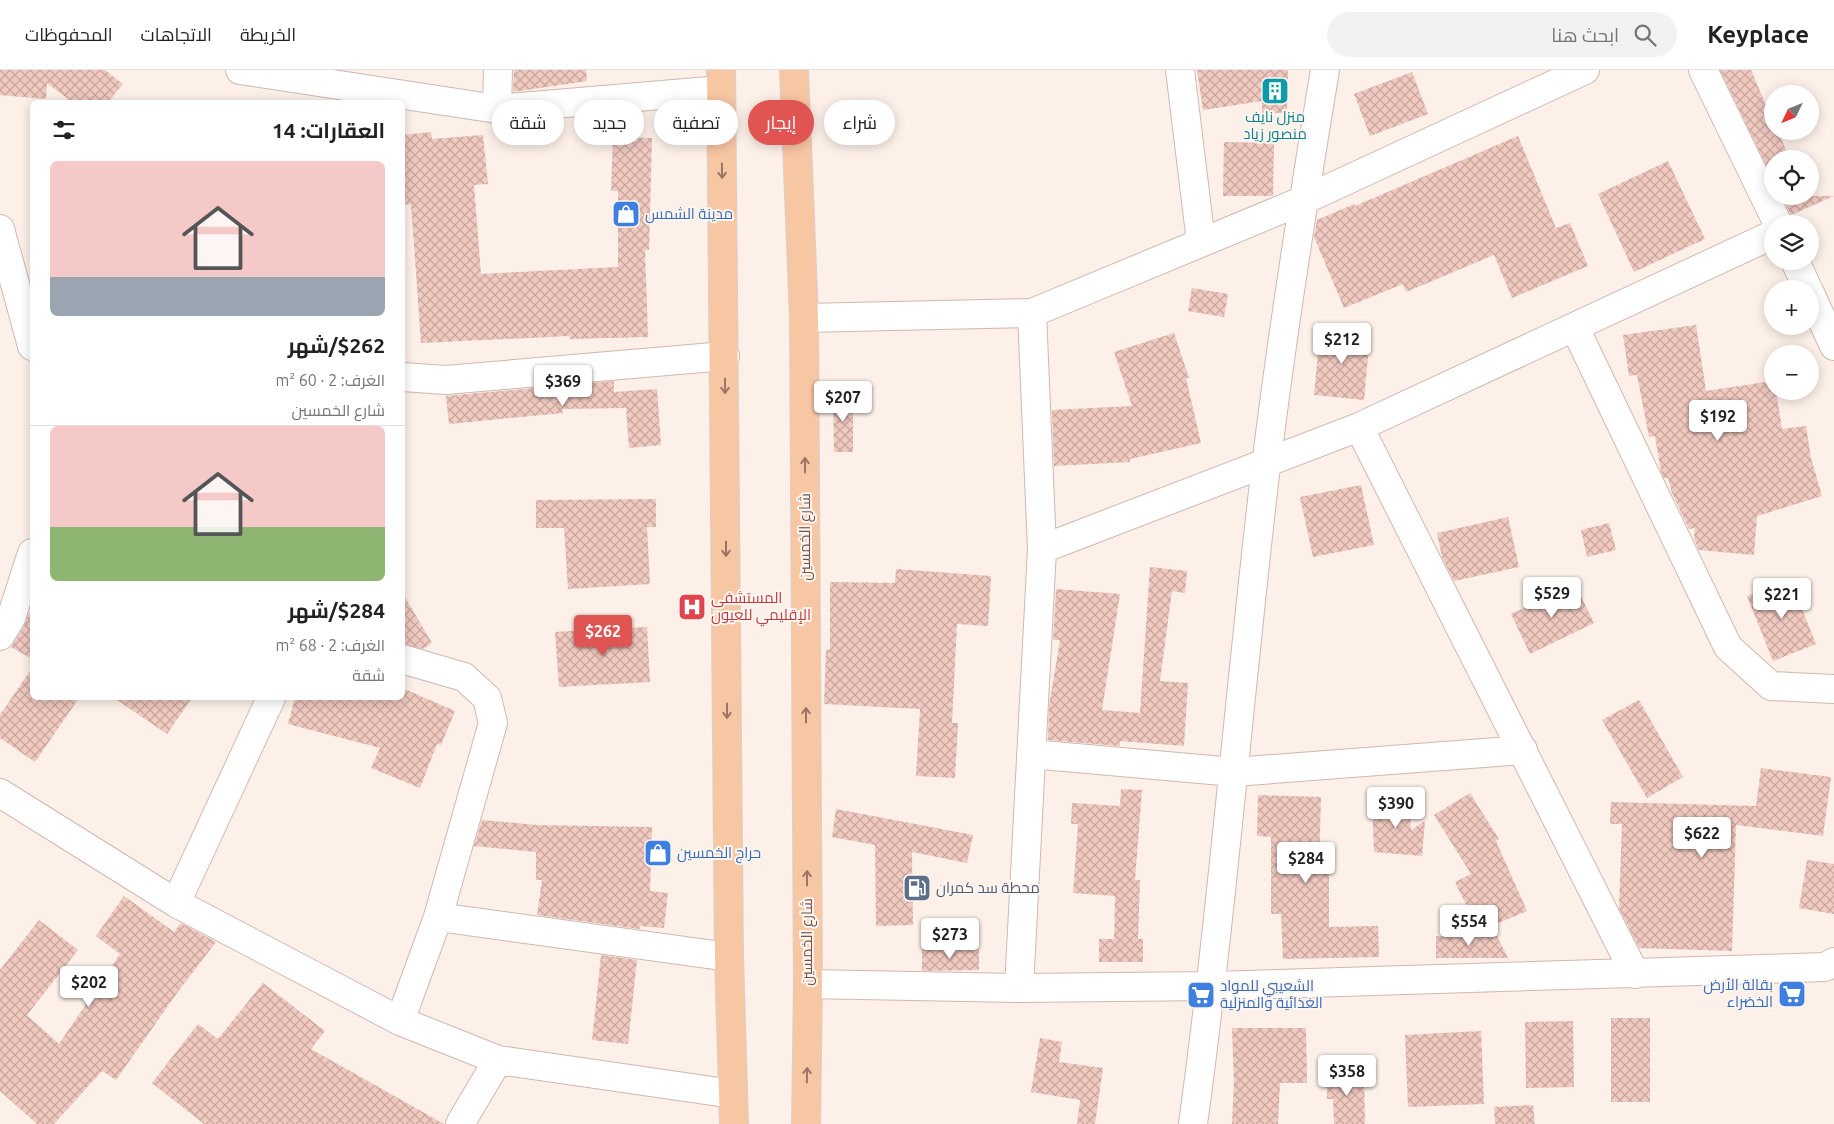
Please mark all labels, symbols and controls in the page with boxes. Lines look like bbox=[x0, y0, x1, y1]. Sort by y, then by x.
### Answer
search box bbox=[1327, 12, 1677, 57]
icon: search bbox=[1631, 21, 1659, 49]
text: Keyplace bbox=[1707, 21, 1809, 48]
text: المحفوظات bbox=[25, 24, 113, 44]
text: الاتجاهات bbox=[141, 24, 212, 44]
text: الخريطة bbox=[240, 24, 296, 44]
text: ابحث هنا bbox=[1551, 24, 1619, 46]
building icon: منزل نايف منصور زياد bbox=[1260, 76, 1290, 106]
north arrow bbox=[1764, 85, 1819, 140]
map controls bbox=[1764, 85, 1819, 400]
chip: شقة bbox=[492, 100, 564, 145]
chip: جديد bbox=[574, 100, 644, 145]
chip: تصفية bbox=[654, 100, 738, 145]
chip: إيجار bbox=[748, 100, 814, 145]
chip: شراء bbox=[824, 100, 895, 145]
place label: منزل نايف منصور زياد bbox=[1243, 108, 1307, 143]
icon: filters bbox=[50, 116, 78, 144]
text: العقارات: 14 bbox=[272, 118, 385, 142]
button: locate bbox=[1764, 150, 1819, 205]
one-way arrow bbox=[717, 162, 727, 179]
icon: home bbox=[173, 193, 263, 283]
shop icon: مدينة الشمس bbox=[611, 199, 641, 229]
place label: مدينة الشمس bbox=[645, 205, 733, 224]
button: layers bbox=[1764, 215, 1819, 270]
button: + bbox=[1764, 280, 1819, 335]
pin: $212 bbox=[1312, 322, 1372, 365]
text: $212 bbox=[1324, 330, 1360, 348]
text: $262/شهر bbox=[288, 333, 385, 357]
button: − bbox=[1764, 345, 1819, 400]
pin: $369 bbox=[533, 364, 593, 407]
text: الغرف: 2 · 60 m² bbox=[276, 371, 385, 389]
text: $369 bbox=[545, 372, 581, 390]
one-way arrow bbox=[720, 378, 730, 394]
pin: $207 bbox=[813, 380, 873, 423]
text: $207 bbox=[825, 388, 861, 406]
pin: $192 bbox=[1688, 400, 1748, 442]
text: شارع الخمسين bbox=[292, 401, 385, 419]
text: $192 bbox=[1700, 407, 1736, 425]
one-way arrow bbox=[800, 458, 810, 474]
icon: home bbox=[173, 459, 263, 549]
street label: شارع الخمسين bbox=[796, 493, 816, 581]
one-way arrow bbox=[721, 540, 731, 556]
pin: $529 bbox=[1522, 576, 1582, 619]
pin: $221 bbox=[1752, 578, 1812, 620]
text: $529 bbox=[1534, 584, 1570, 602]
text: $221 bbox=[1764, 585, 1800, 603]
place label: المستشفى الإقليمي للعيون bbox=[711, 589, 811, 627]
hospital icon: المستشفى الإقليمي للعيون bbox=[677, 592, 707, 622]
text: $284/شهر bbox=[288, 598, 385, 622]
pin: $262 bbox=[573, 614, 633, 657]
text: $262 bbox=[585, 622, 621, 640]
text: الغرف: 2 · 68 m² bbox=[276, 636, 385, 654]
text: شقة bbox=[352, 666, 385, 684]
one-way arrow bbox=[723, 703, 732, 719]
one-way arrow bbox=[801, 708, 811, 724]
pin: $390 bbox=[1366, 786, 1426, 829]
text: $390 bbox=[1378, 794, 1414, 812]
pin: $622 bbox=[1672, 816, 1732, 859]
text: $622 bbox=[1684, 824, 1720, 842]
shop icon: حراج الخمسين bbox=[643, 838, 673, 868]
pin: $284 bbox=[1276, 842, 1336, 884]
place label: حراج الخمسين bbox=[677, 844, 761, 864]
text: $284 bbox=[1288, 849, 1324, 867]
one-way arrow bbox=[802, 870, 812, 886]
fuel station icon: محطة سد كمران bbox=[902, 873, 932, 903]
place label: محطة سد كمران bbox=[936, 879, 1040, 898]
street label: شارع الخمسين bbox=[798, 898, 818, 986]
pin: $554 bbox=[1439, 904, 1499, 947]
text: $554 bbox=[1451, 912, 1487, 930]
pin: $273 bbox=[920, 918, 980, 960]
text: $273 bbox=[932, 925, 968, 943]
pin: $202 bbox=[59, 966, 119, 1008]
text: $202 bbox=[71, 973, 107, 991]
place label: بقالة الأرض الخضراء bbox=[1703, 976, 1773, 1011]
place label: الشعيبي للمواد الغذائية والمنزلية bbox=[1220, 977, 1323, 1012]
supermarket icon: بقالة الأرض الخضراء bbox=[1777, 979, 1807, 1009]
supermarket icon: الشعيبي للمواد الغذائية والمنزلية bbox=[1186, 980, 1216, 1010]
pin: $358 bbox=[1317, 1054, 1377, 1097]
text: $358 bbox=[1329, 1062, 1365, 1080]
one-way arrow bbox=[802, 1068, 811, 1084]

